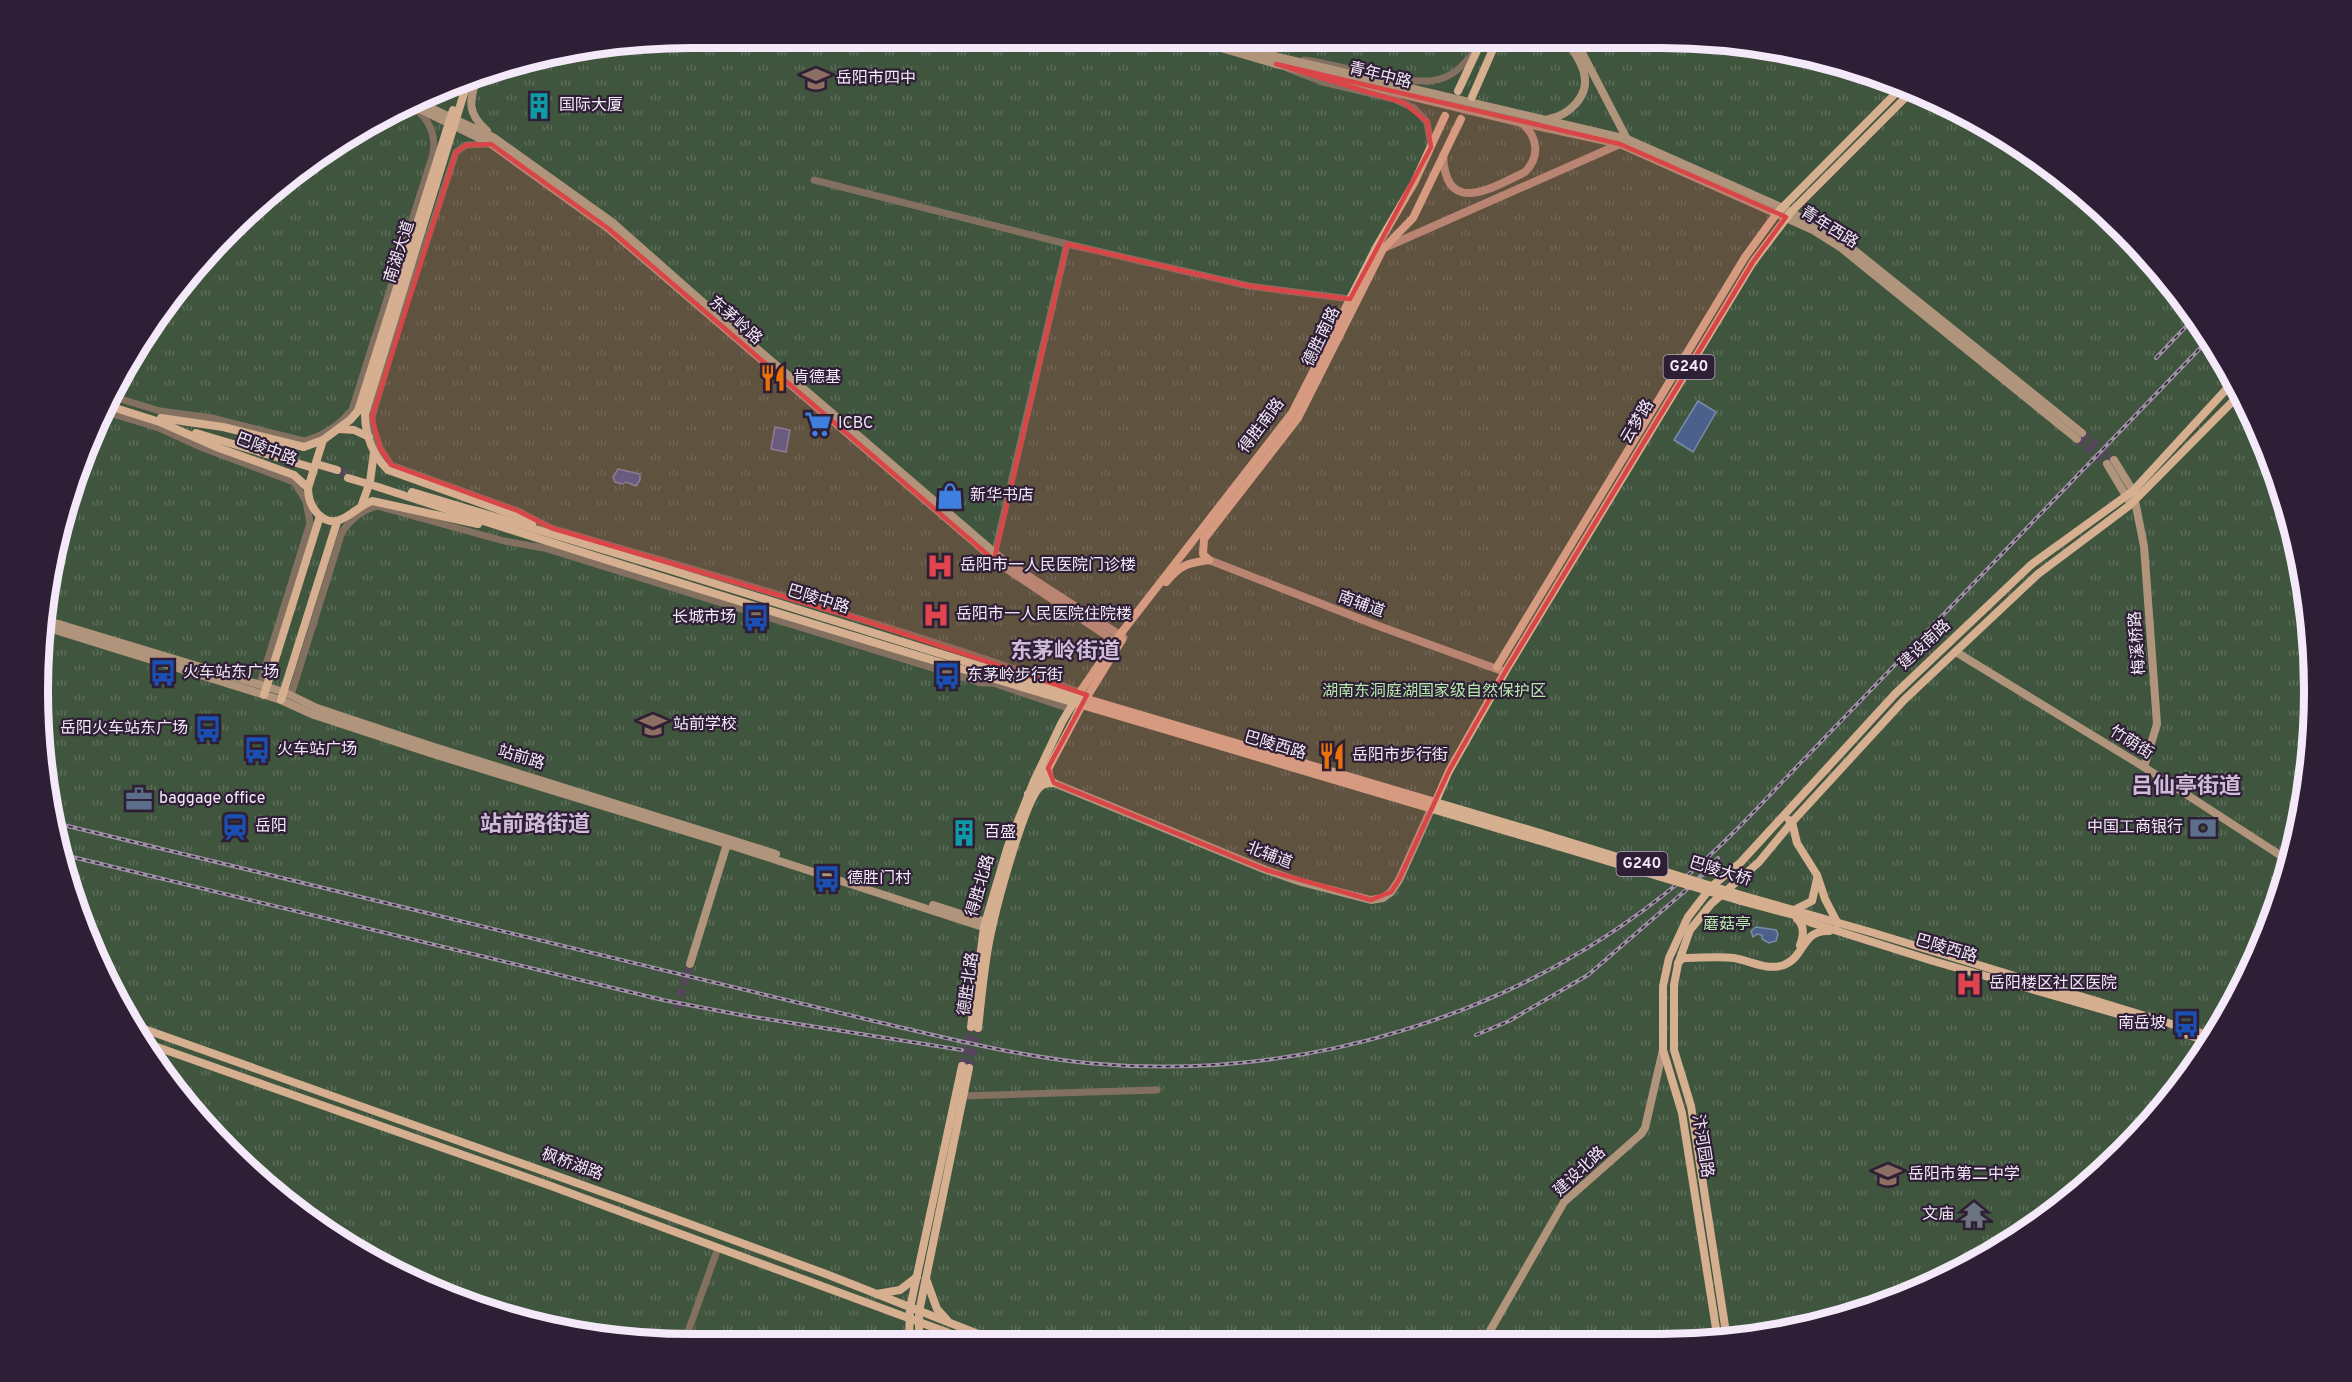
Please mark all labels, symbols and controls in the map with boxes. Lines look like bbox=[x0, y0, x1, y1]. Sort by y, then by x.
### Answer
street label: 青年中路 bbox=[1347, 59, 1413, 93]
school or university icon: 岳阳市四中 bbox=[801, 64, 831, 94]
place label: 岳阳市四中 bbox=[836, 69, 916, 89]
building icon: 国际大厦 bbox=[524, 91, 554, 121]
place label: 国际大厦 bbox=[559, 96, 623, 116]
street label: 青年西路 bbox=[1797, 203, 1861, 253]
street label: 南湖大道 bbox=[381, 218, 419, 286]
street label: 东茅岭路 bbox=[704, 292, 766, 350]
street label: 德胜南路 bbox=[1299, 304, 1345, 370]
road number: G240 bbox=[1664, 355, 1714, 379]
restaurant icon: 肯德基 bbox=[758, 363, 788, 393]
place label: 肯德基 bbox=[793, 368, 841, 388]
street label: 得胜南路 bbox=[1235, 394, 1289, 458]
street label: 云梦路 bbox=[1617, 396, 1659, 448]
supermarket icon: ICBC bbox=[803, 409, 833, 439]
place label: ICBC bbox=[838, 414, 873, 434]
street label: 巴陵中路 bbox=[233, 429, 299, 471]
shop icon: 新华书店 bbox=[935, 481, 965, 511]
place label: 新华书店 bbox=[970, 486, 1034, 506]
hospital icon: 岳阳市一人民医院门诊楼 bbox=[925, 551, 955, 581]
place label: 岳阳市一人民医院门诊楼 bbox=[960, 556, 1136, 576]
street label: 巴陵中路 bbox=[784, 581, 852, 619]
street label: 南辅道 bbox=[1335, 587, 1387, 623]
hospital icon: 岳阳市一人民医院住院楼 bbox=[921, 600, 951, 630]
bus stop icon: 长城市场 bbox=[741, 603, 771, 633]
place label: 岳阳市一人民医院住院楼 bbox=[956, 605, 1132, 625]
place label: 长城市场 bbox=[672, 608, 736, 628]
street label: 梅溪桥路 bbox=[2126, 610, 2150, 676]
street label: 建设南路 bbox=[1895, 616, 1955, 674]
district label: 东茅岭街道 bbox=[1010, 639, 1120, 666]
bus stop icon: 火车站东广场 bbox=[148, 658, 178, 688]
bus stop icon: 东茅岭步行街 bbox=[932, 661, 962, 691]
place label: 火车站东广场 bbox=[183, 663, 279, 683]
place label: 东茅岭步行街 bbox=[967, 666, 1063, 686]
park label: 湖南东洞庭湖国家级自然保护区 bbox=[1322, 681, 1546, 702]
school or university icon: 站前学校 bbox=[638, 710, 668, 740]
bus stop icon: 岳阳火车站东广场 bbox=[193, 714, 223, 744]
place label: 站前学校 bbox=[673, 715, 737, 735]
place label: 岳阳火车站东广场 bbox=[60, 719, 188, 739]
street label: 竹荫街 bbox=[2105, 722, 2157, 764]
street label: 巴陵西路 bbox=[1241, 728, 1309, 764]
bus stop icon: 火车站广场 bbox=[242, 735, 272, 765]
place label: 火车站广场 bbox=[277, 740, 357, 760]
street label: 站前路 bbox=[495, 741, 547, 775]
restaurant icon: 岳阳市步行街 bbox=[1317, 741, 1347, 771]
place label: 岳阳市步行街 bbox=[1352, 746, 1448, 766]
district label: 吕仙亭街道 bbox=[2131, 774, 2241, 801]
office icon: baggage office bbox=[124, 784, 154, 814]
place label: baggage office bbox=[159, 789, 265, 809]
station icon: 岳阳 bbox=[220, 812, 250, 842]
district label: 站前路街道 bbox=[480, 812, 590, 839]
bank icon: 中国工商银行 bbox=[2188, 813, 2218, 843]
place label: 岳阳 bbox=[255, 817, 287, 837]
building icon: 百盛 bbox=[949, 818, 979, 848]
place label: 中国工商银行 bbox=[2087, 818, 2183, 838]
place label: 百盛 bbox=[984, 823, 1016, 843]
street label: 北辅道 bbox=[1243, 838, 1295, 874]
street label: 得胜北路 bbox=[963, 852, 999, 920]
road number: G240 bbox=[1616, 852, 1668, 876]
street label: 巴陵大桥 bbox=[1686, 853, 1754, 891]
bus stop icon: 德胜门村 bbox=[812, 864, 842, 894]
place label: 德胜门村 bbox=[847, 869, 911, 889]
park label: 蘑菇亭 bbox=[1703, 915, 1751, 935]
street label: 巴陵西路 bbox=[1912, 931, 1980, 967]
street label: 德胜北路 bbox=[955, 951, 983, 1017]
hospital icon: 岳阳楼区社区医院 bbox=[1954, 969, 1984, 999]
place label: 岳阳楼区社区医院 bbox=[1989, 974, 2117, 994]
bus stop icon: 南岳坡 bbox=[2171, 1009, 2201, 1039]
place label: 南岳坡 bbox=[2118, 1014, 2166, 1034]
street label: 汴河园路 bbox=[1687, 1113, 1717, 1179]
street label: 建设北路 bbox=[1550, 1143, 1610, 1201]
street label: 枫桥湖路 bbox=[539, 1145, 605, 1185]
school or university icon: 岳阳市第二中学 bbox=[1873, 1160, 1903, 1190]
place label: 岳阳市第二中学 bbox=[1908, 1165, 2020, 1185]
temple icon: 文庙 bbox=[1959, 1200, 1989, 1230]
place label: 文庙 bbox=[1922, 1205, 1954, 1225]

